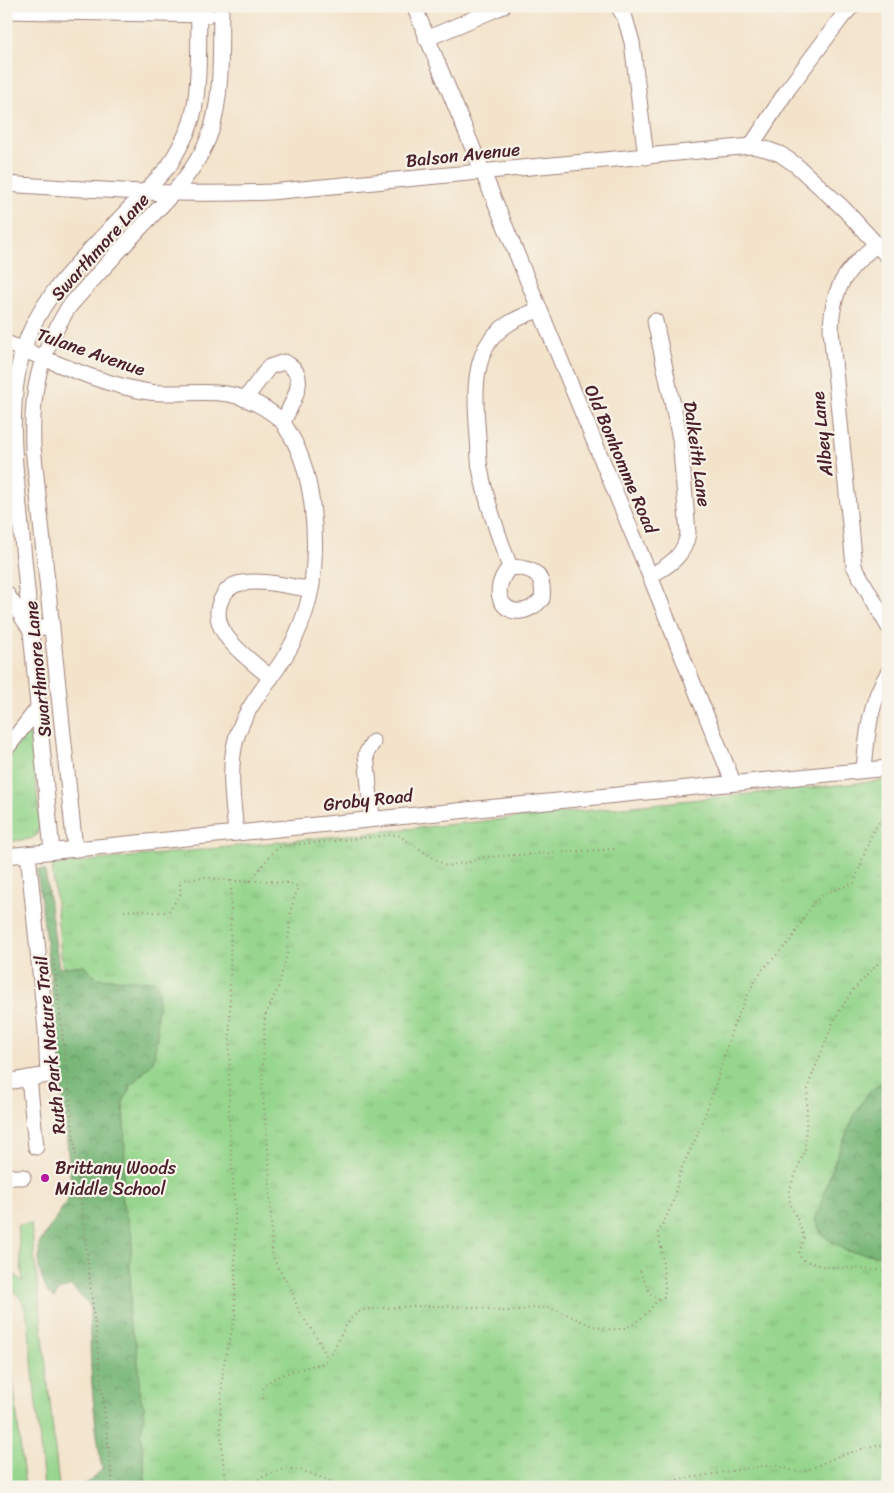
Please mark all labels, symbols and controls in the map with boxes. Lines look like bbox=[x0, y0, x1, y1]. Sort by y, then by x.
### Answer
street label: Balson Avenue bbox=[404, 133, 522, 177]
street label: Swarthmore Lane bbox=[42, 185, 158, 309]
street label: Tulane Avenue bbox=[33, 319, 150, 386]
street label: Old Bonhomme Road bbox=[575, 379, 667, 540]
street label: Albey Lane bbox=[802, 390, 842, 479]
street label: Dalkeith Lane bbox=[674, 399, 720, 509]
street label: Swarthmore Lane bbox=[15, 599, 61, 739]
street label: Groby Road bbox=[322, 779, 416, 821]
street label: Ruth Park Nature Trail bbox=[25, 953, 75, 1136]
place label: Brittany Woods Middle School bbox=[55, 1152, 177, 1205]
marker: Brittany Woods Middle School bbox=[39, 1172, 51, 1184]

